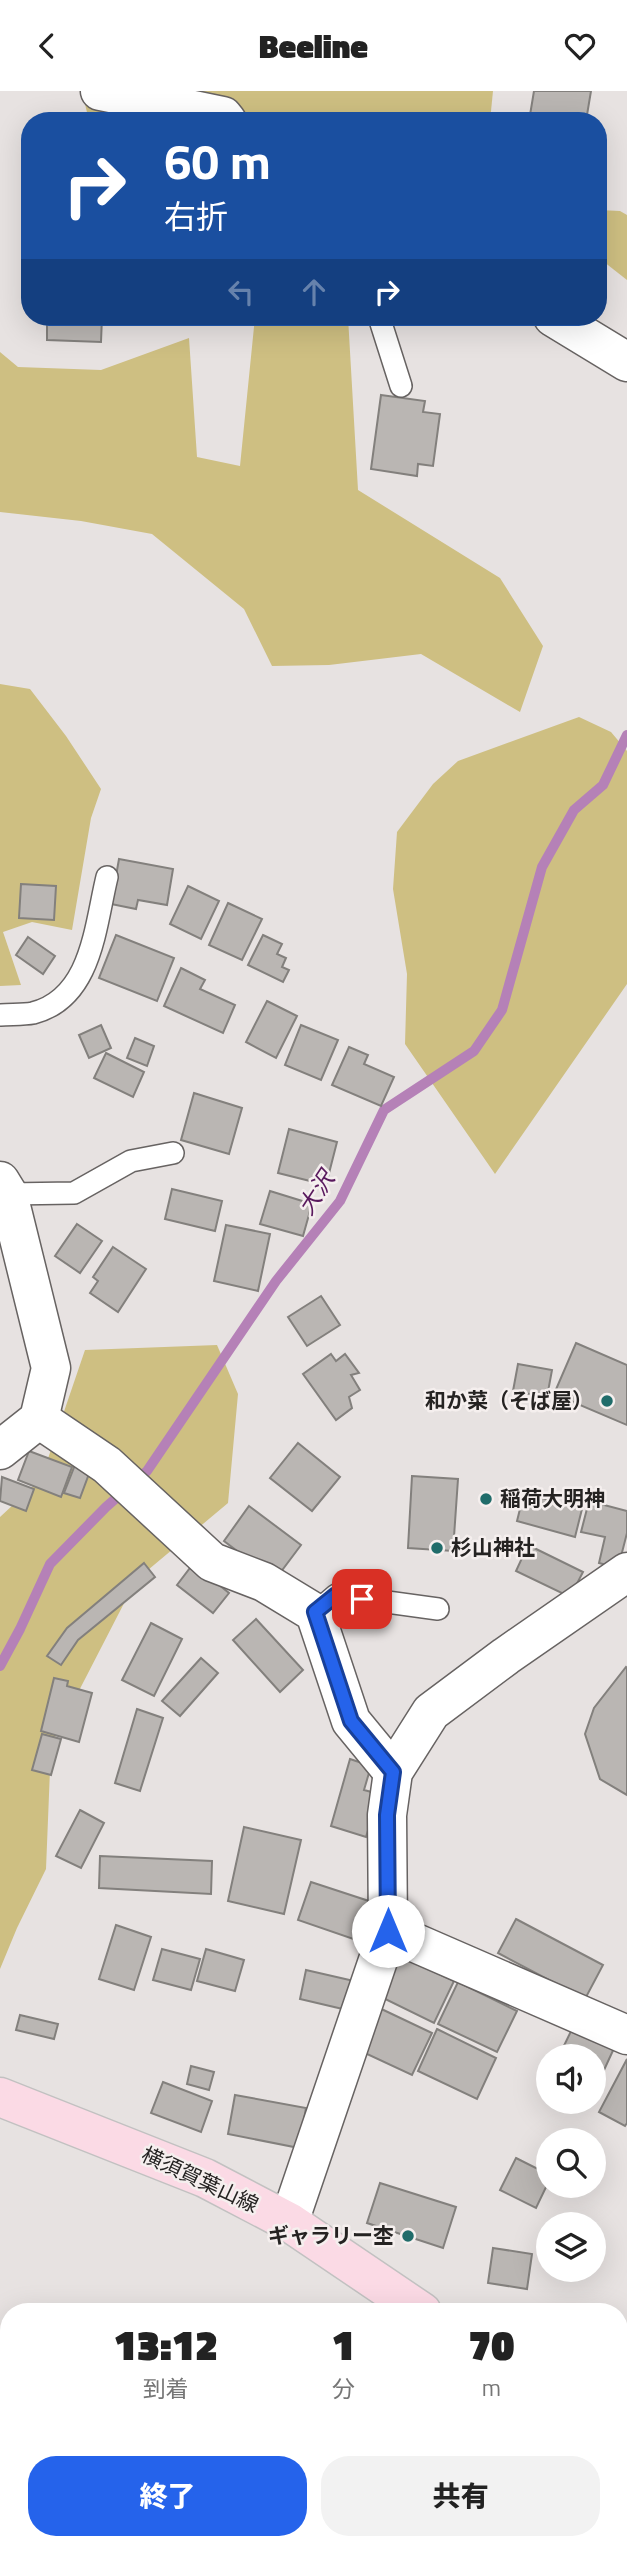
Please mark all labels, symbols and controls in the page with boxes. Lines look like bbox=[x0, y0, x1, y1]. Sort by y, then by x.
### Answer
text: Beeline bbox=[259, 22, 368, 70]
icon: back bbox=[28, 27, 66, 65]
icon: heart bbox=[561, 27, 599, 65]
text: 60 m bbox=[164, 123, 271, 198]
icon: right bbox=[49, 140, 140, 231]
text: 右折 bbox=[164, 192, 228, 240]
icon: left bbox=[222, 273, 260, 311]
icon: ahead bbox=[295, 273, 333, 311]
icon: right bbox=[368, 273, 406, 311]
water label: 大沢 bbox=[288, 1161, 344, 1222]
place label: 和か菜（そば屋） bbox=[425, 1384, 593, 1416]
marker: 和か菜（そば屋） bbox=[599, 1393, 615, 1409]
place label: 稲荷大明神 bbox=[500, 1482, 605, 1514]
marker: 稲荷大明神 bbox=[478, 1491, 494, 1507]
place label: 杉山神社 bbox=[451, 1531, 535, 1563]
marker: 杉山神社 bbox=[429, 1540, 445, 1556]
pin bbox=[332, 1569, 392, 1629]
icon: arrive bbox=[343, 1580, 381, 1618]
position arrow bbox=[351, 1894, 425, 1968]
map controls bbox=[536, 2044, 606, 2282]
button: sound bbox=[536, 2044, 606, 2114]
button: search bbox=[536, 2128, 606, 2198]
street label: 横須賀葉山線 bbox=[137, 2138, 264, 2220]
button: layers bbox=[536, 2212, 606, 2282]
place label: ギャラリー杢 bbox=[268, 2219, 394, 2251]
marker: ギャラリー杢 bbox=[400, 2228, 416, 2244]
text: 13:12 bbox=[114, 2312, 218, 2376]
text: 1 bbox=[332, 2312, 355, 2376]
text: 70 bbox=[468, 2312, 514, 2376]
text: m bbox=[482, 2370, 501, 2405]
text: 到着 bbox=[143, 2371, 189, 2406]
text: 分 bbox=[332, 2371, 355, 2406]
button: 終了 bbox=[28, 2456, 307, 2536]
button: 共有 bbox=[321, 2456, 600, 2536]

